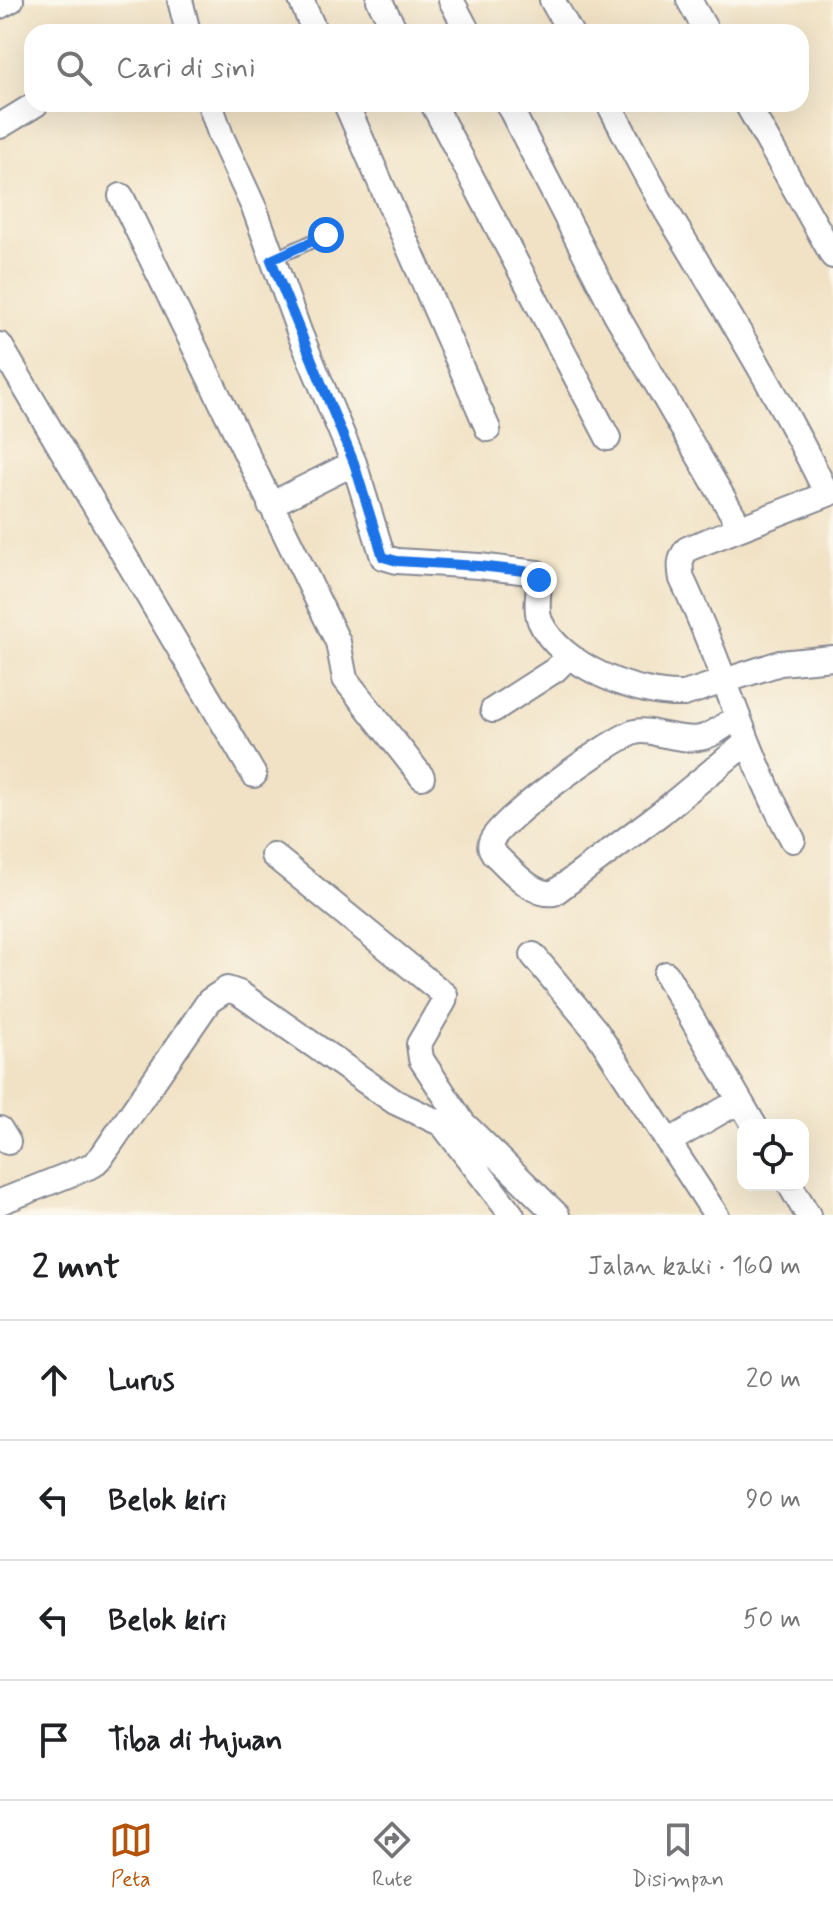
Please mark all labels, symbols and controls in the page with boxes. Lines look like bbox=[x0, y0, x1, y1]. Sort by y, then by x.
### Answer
search box bbox=[24, 24, 809, 112]
icon: search bbox=[52, 46, 96, 90]
text: Cari di sini bbox=[116, 49, 256, 88]
route start bbox=[308, 217, 344, 253]
route end bbox=[521, 562, 557, 598]
map controls bbox=[737, 1119, 809, 1191]
button: locate bbox=[737, 1119, 809, 1191]
text: 2 mnt bbox=[32, 1245, 120, 1290]
text: Jalan kaki · 160 m bbox=[588, 1250, 801, 1284]
icon: ahead bbox=[32, 1358, 76, 1402]
text: Lurus bbox=[108, 1361, 175, 1400]
text: 20 m bbox=[746, 1363, 801, 1397]
icon: left bbox=[32, 1478, 76, 1522]
text: Belok kiri bbox=[108, 1481, 226, 1520]
text: 90 m bbox=[746, 1483, 801, 1517]
icon: left bbox=[32, 1598, 76, 1642]
text: Belok kiri bbox=[108, 1601, 226, 1640]
text: 50 m bbox=[743, 1603, 801, 1637]
icon: arrive bbox=[32, 1718, 76, 1762]
text: Tiba di tujuan bbox=[108, 1721, 283, 1760]
tab: Peta bbox=[109, 1818, 153, 1894]
tab: Rute bbox=[370, 1818, 414, 1894]
tab: Disimpan bbox=[632, 1818, 724, 1894]

